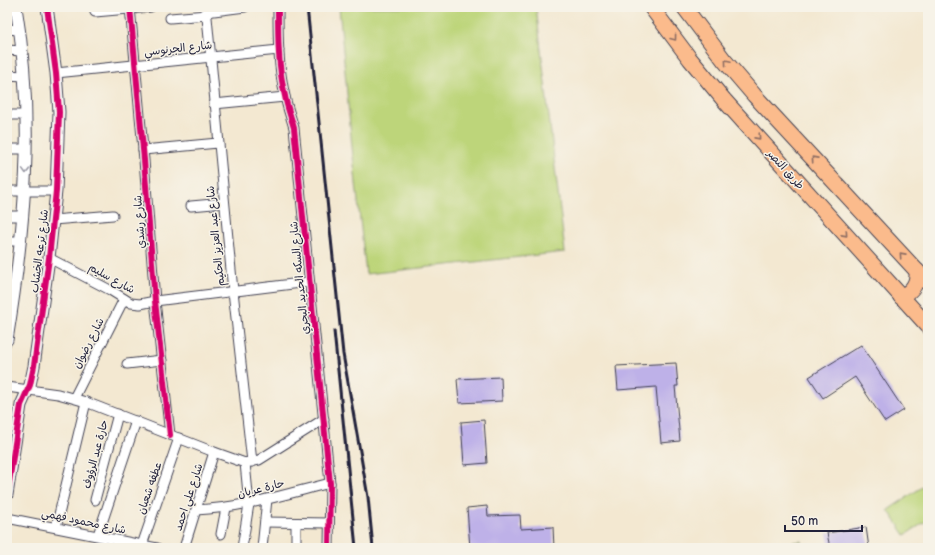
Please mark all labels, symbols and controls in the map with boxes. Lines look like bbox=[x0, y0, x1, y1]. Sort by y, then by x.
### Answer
one-way arrow bbox=[669, 34, 676, 41]
street label: شارع الجرنوسي bbox=[143, 38, 213, 63]
one-way arrow bbox=[724, 60, 731, 67]
one-way arrow bbox=[753, 132, 761, 140]
street label: طريق النصر bbox=[764, 146, 807, 192]
one-way arrow bbox=[811, 156, 819, 164]
one-way arrow bbox=[22, 168, 30, 174]
street label: شارع عبد العزيز الحكيم bbox=[204, 185, 229, 287]
street label: شارع رشدي bbox=[131, 195, 150, 249]
street label: شارع ترعه الخشاب bbox=[28, 209, 53, 294]
street label: شارع السكه الحديد البحري bbox=[287, 221, 314, 335]
one-way arrow bbox=[840, 229, 847, 237]
one-way arrow bbox=[899, 252, 906, 260]
street label: شارع سليم bbox=[86, 261, 137, 298]
street label: شارع رضوان bbox=[70, 316, 109, 372]
street label: حارة عبد الرؤوف bbox=[80, 418, 112, 490]
street label: عطفه شعبان bbox=[134, 460, 165, 516]
street label: شارع علي احمد bbox=[171, 462, 209, 534]
street label: حارة عريان bbox=[236, 476, 286, 501]
street label: شارع محمود فهمي bbox=[40, 506, 127, 541]
scale bar bbox=[785, 507, 862, 533]
text: 50 m bbox=[791, 514, 818, 529]

